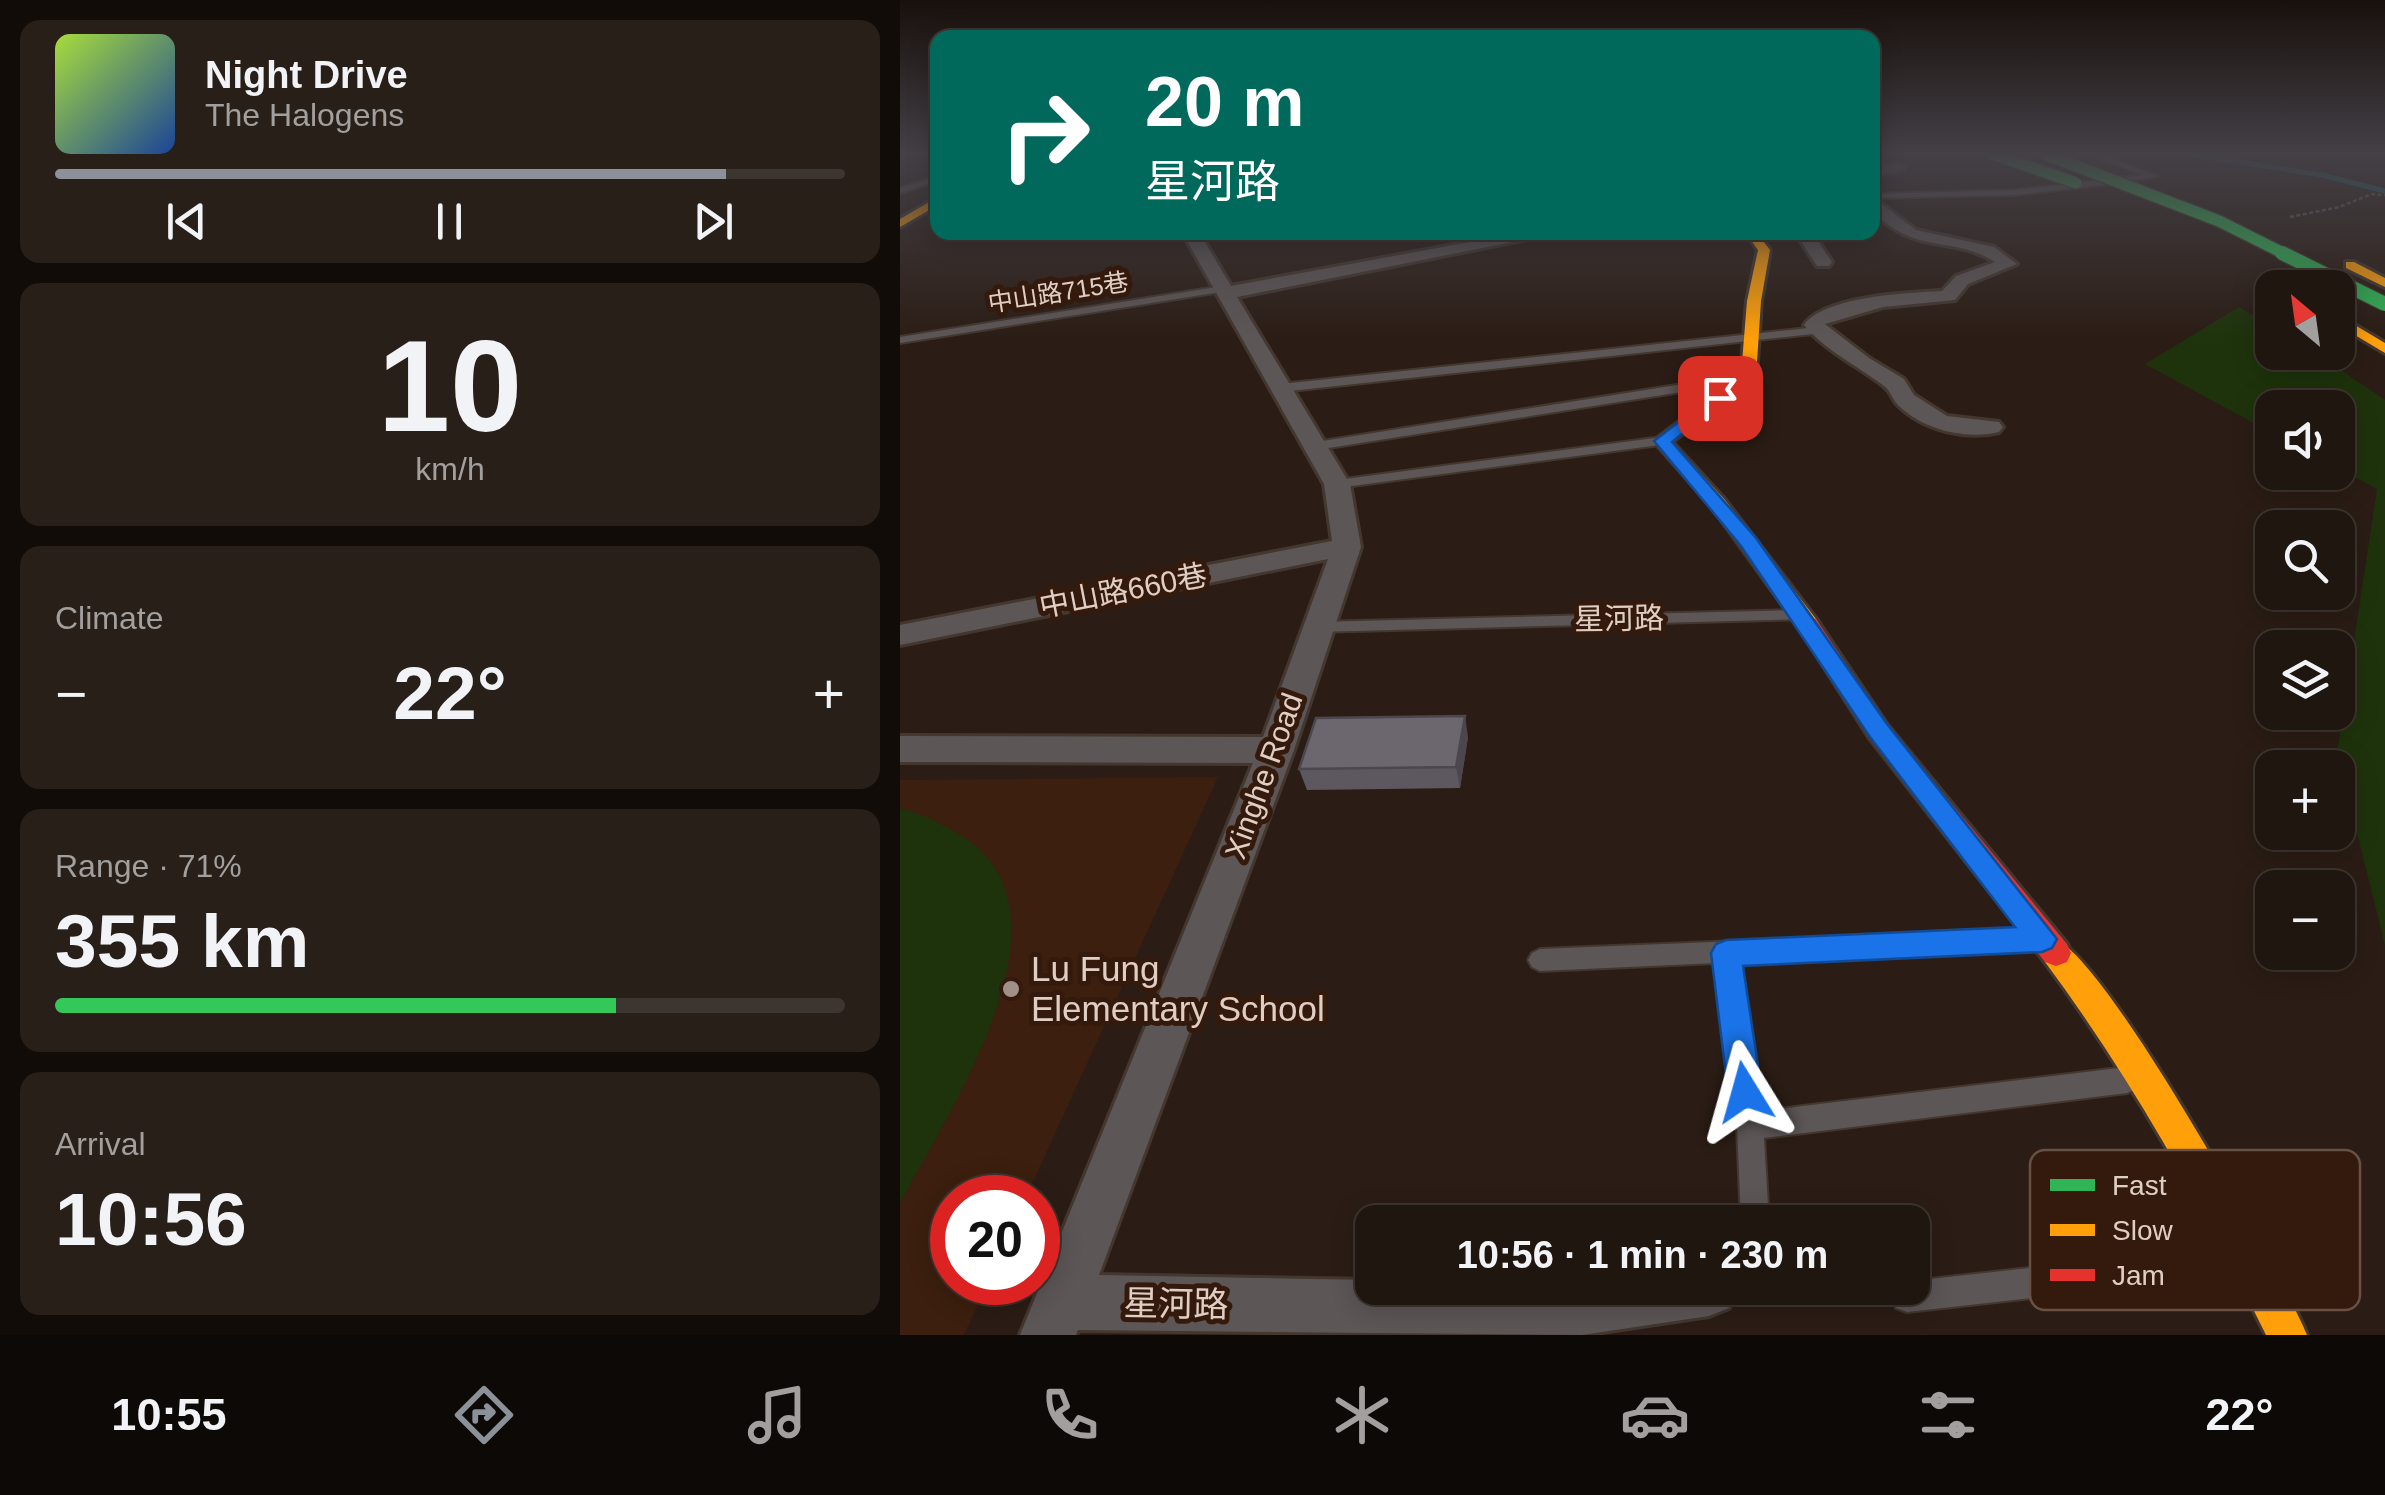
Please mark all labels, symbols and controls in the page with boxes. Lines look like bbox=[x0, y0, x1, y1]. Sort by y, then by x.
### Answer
text: Night Drive bbox=[205, 54, 408, 96]
text: 20 m bbox=[1145, 63, 1305, 141]
icon: right bbox=[980, 70, 1110, 200]
text: The Halogens bbox=[205, 97, 404, 133]
text: 星河路 bbox=[1145, 156, 1280, 207]
icon: previous bbox=[159, 194, 214, 249]
icon: pause bbox=[422, 194, 477, 249]
icon: next bbox=[686, 194, 741, 249]
street label: 中山路715巷 bbox=[986, 267, 1130, 317]
north arrow bbox=[2255, 270, 2355, 370]
map controls bbox=[2255, 270, 2355, 970]
text: 10 bbox=[378, 313, 522, 459]
pin bbox=[1678, 356, 1763, 441]
icon: arrive bbox=[1693, 371, 1748, 426]
button: sound bbox=[2255, 390, 2355, 490]
text: km/h bbox=[415, 451, 485, 487]
button: search bbox=[2255, 510, 2355, 610]
street label: 中山路660巷 bbox=[1036, 558, 1210, 623]
text: Climate bbox=[55, 600, 163, 636]
street label: 星河路 bbox=[1574, 601, 1664, 636]
button: layers bbox=[2255, 630, 2355, 730]
text: 22° bbox=[393, 651, 507, 735]
text: − bbox=[55, 663, 87, 725]
text: + bbox=[813, 663, 845, 725]
street label: Xinghe Road bbox=[1218, 689, 1309, 863]
button: + bbox=[2255, 750, 2355, 850]
text: Range · 71% bbox=[55, 848, 242, 884]
button: − bbox=[2255, 870, 2355, 970]
text: 355 km bbox=[55, 899, 309, 983]
place label: Lu Fung Elementary School bbox=[1031, 949, 1325, 1028]
marker: Lu Fung Elementary School bbox=[1000, 978, 1022, 1000]
position arrow bbox=[1693, 1040, 1797, 1144]
text: Arrival bbox=[55, 1126, 146, 1162]
legend bbox=[2030, 1150, 2360, 1310]
text: Fast bbox=[2112, 1170, 2167, 1201]
speed limit sign: 20 bbox=[930, 1175, 1060, 1305]
text: 10:56 bbox=[55, 1177, 247, 1261]
text: Slow bbox=[2112, 1215, 2173, 1246]
text: 10:56 · 1 min · 230 m bbox=[1457, 1234, 1828, 1276]
text: Jam bbox=[2112, 1260, 2165, 1291]
street label: 星河路 bbox=[1123, 1283, 1229, 1324]
icon: directions bbox=[449, 1380, 519, 1450]
icon: music bbox=[742, 1380, 812, 1450]
icon: phone bbox=[1035, 1380, 1105, 1450]
icon: climate bbox=[1327, 1380, 1397, 1450]
icon: car bbox=[1620, 1380, 1690, 1450]
icon: filters bbox=[1913, 1380, 1983, 1450]
text: 10:55 bbox=[111, 1389, 226, 1440]
text: 22° bbox=[2205, 1389, 2274, 1440]

